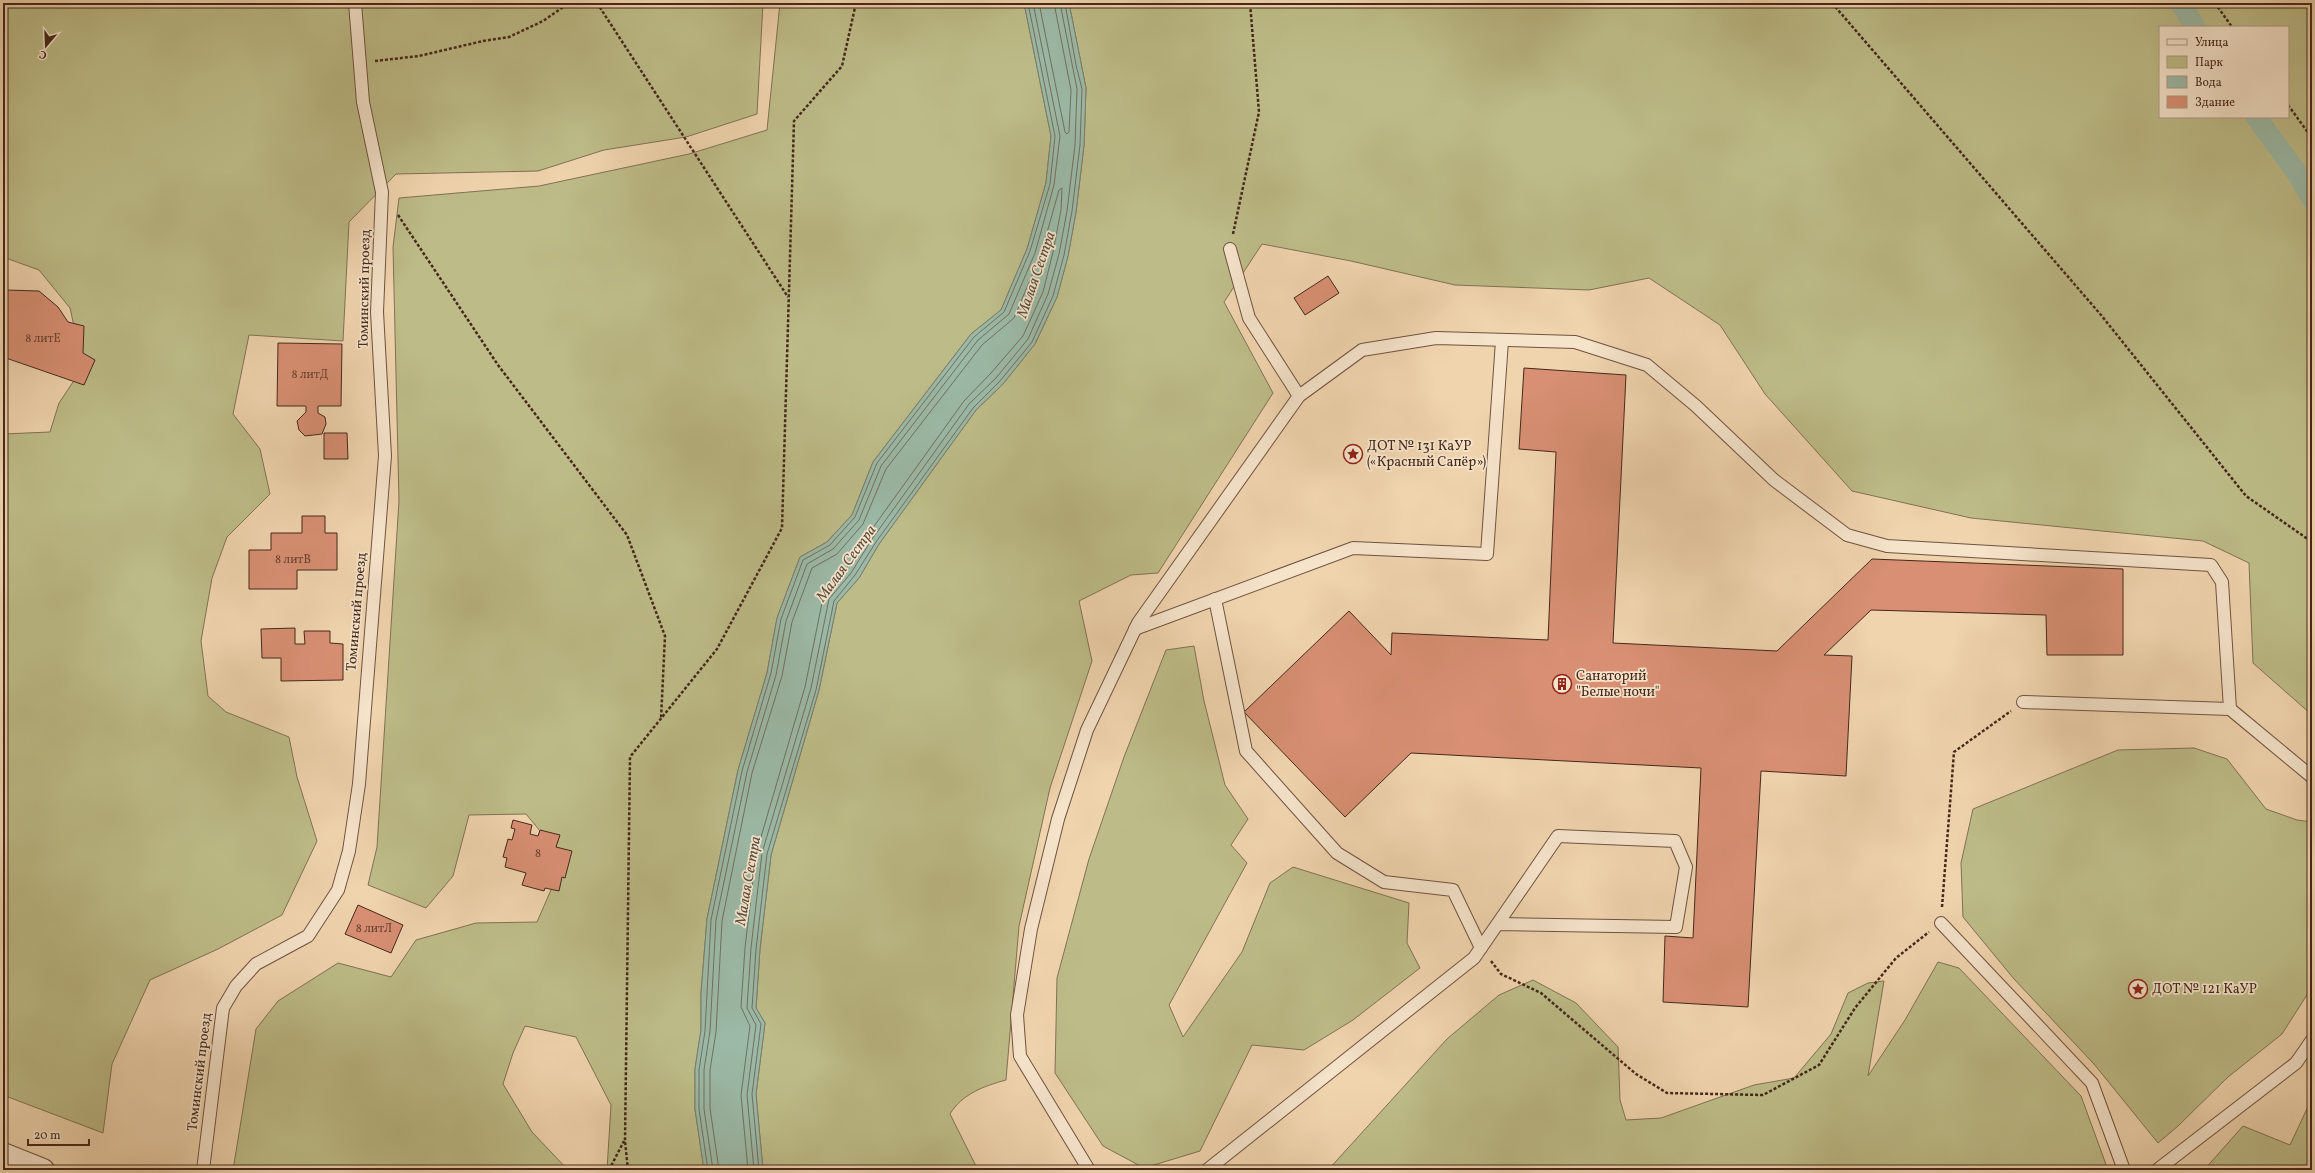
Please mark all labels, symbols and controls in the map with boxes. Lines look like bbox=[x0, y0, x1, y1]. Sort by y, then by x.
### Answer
north arrow bbox=[26, 26, 66, 66]
legend bbox=[2159, 26, 2289, 118]
text: Улица bbox=[2195, 35, 2228, 51]
text: С bbox=[37, 46, 49, 62]
text: Парк bbox=[2195, 55, 2223, 71]
text: Вода bbox=[2195, 75, 2222, 91]
text: Здание bbox=[2195, 95, 2235, 111]
street label: Томинский проезд bbox=[354, 229, 376, 349]
water label: Малая Сестра bbox=[1012, 229, 1062, 322]
house number: 8 литЕ bbox=[25, 331, 61, 347]
house number: 8 литД bbox=[291, 367, 329, 383]
place label: ДОТ № 131 КаУР («Красный Сапёр») bbox=[1367, 437, 1486, 472]
place icon: ДОТ № 131 КаУР («Красный Сапёр») bbox=[1342, 443, 1364, 465]
water label: Малая Сестра bbox=[811, 521, 882, 607]
house number: 8 литВ bbox=[275, 552, 311, 568]
street label: Томинский проезд bbox=[342, 552, 372, 672]
place label: Санаторий "Белые ночи" bbox=[1576, 667, 1660, 702]
building icon: Санаторий "Белые ночи" bbox=[1551, 673, 1573, 695]
water label: Малая Сестра bbox=[731, 835, 767, 928]
house number: 8 bbox=[535, 846, 541, 862]
house number: 8 литЛ bbox=[356, 921, 392, 937]
place icon: ДОТ № 121 КаУР bbox=[2127, 978, 2149, 1000]
place label: ДОТ № 121 КаУР bbox=[2152, 980, 2257, 999]
street label: Томинский проезд bbox=[183, 1012, 217, 1132]
scale bar bbox=[28, 1121, 89, 1147]
text: 20 m bbox=[34, 1128, 61, 1144]

